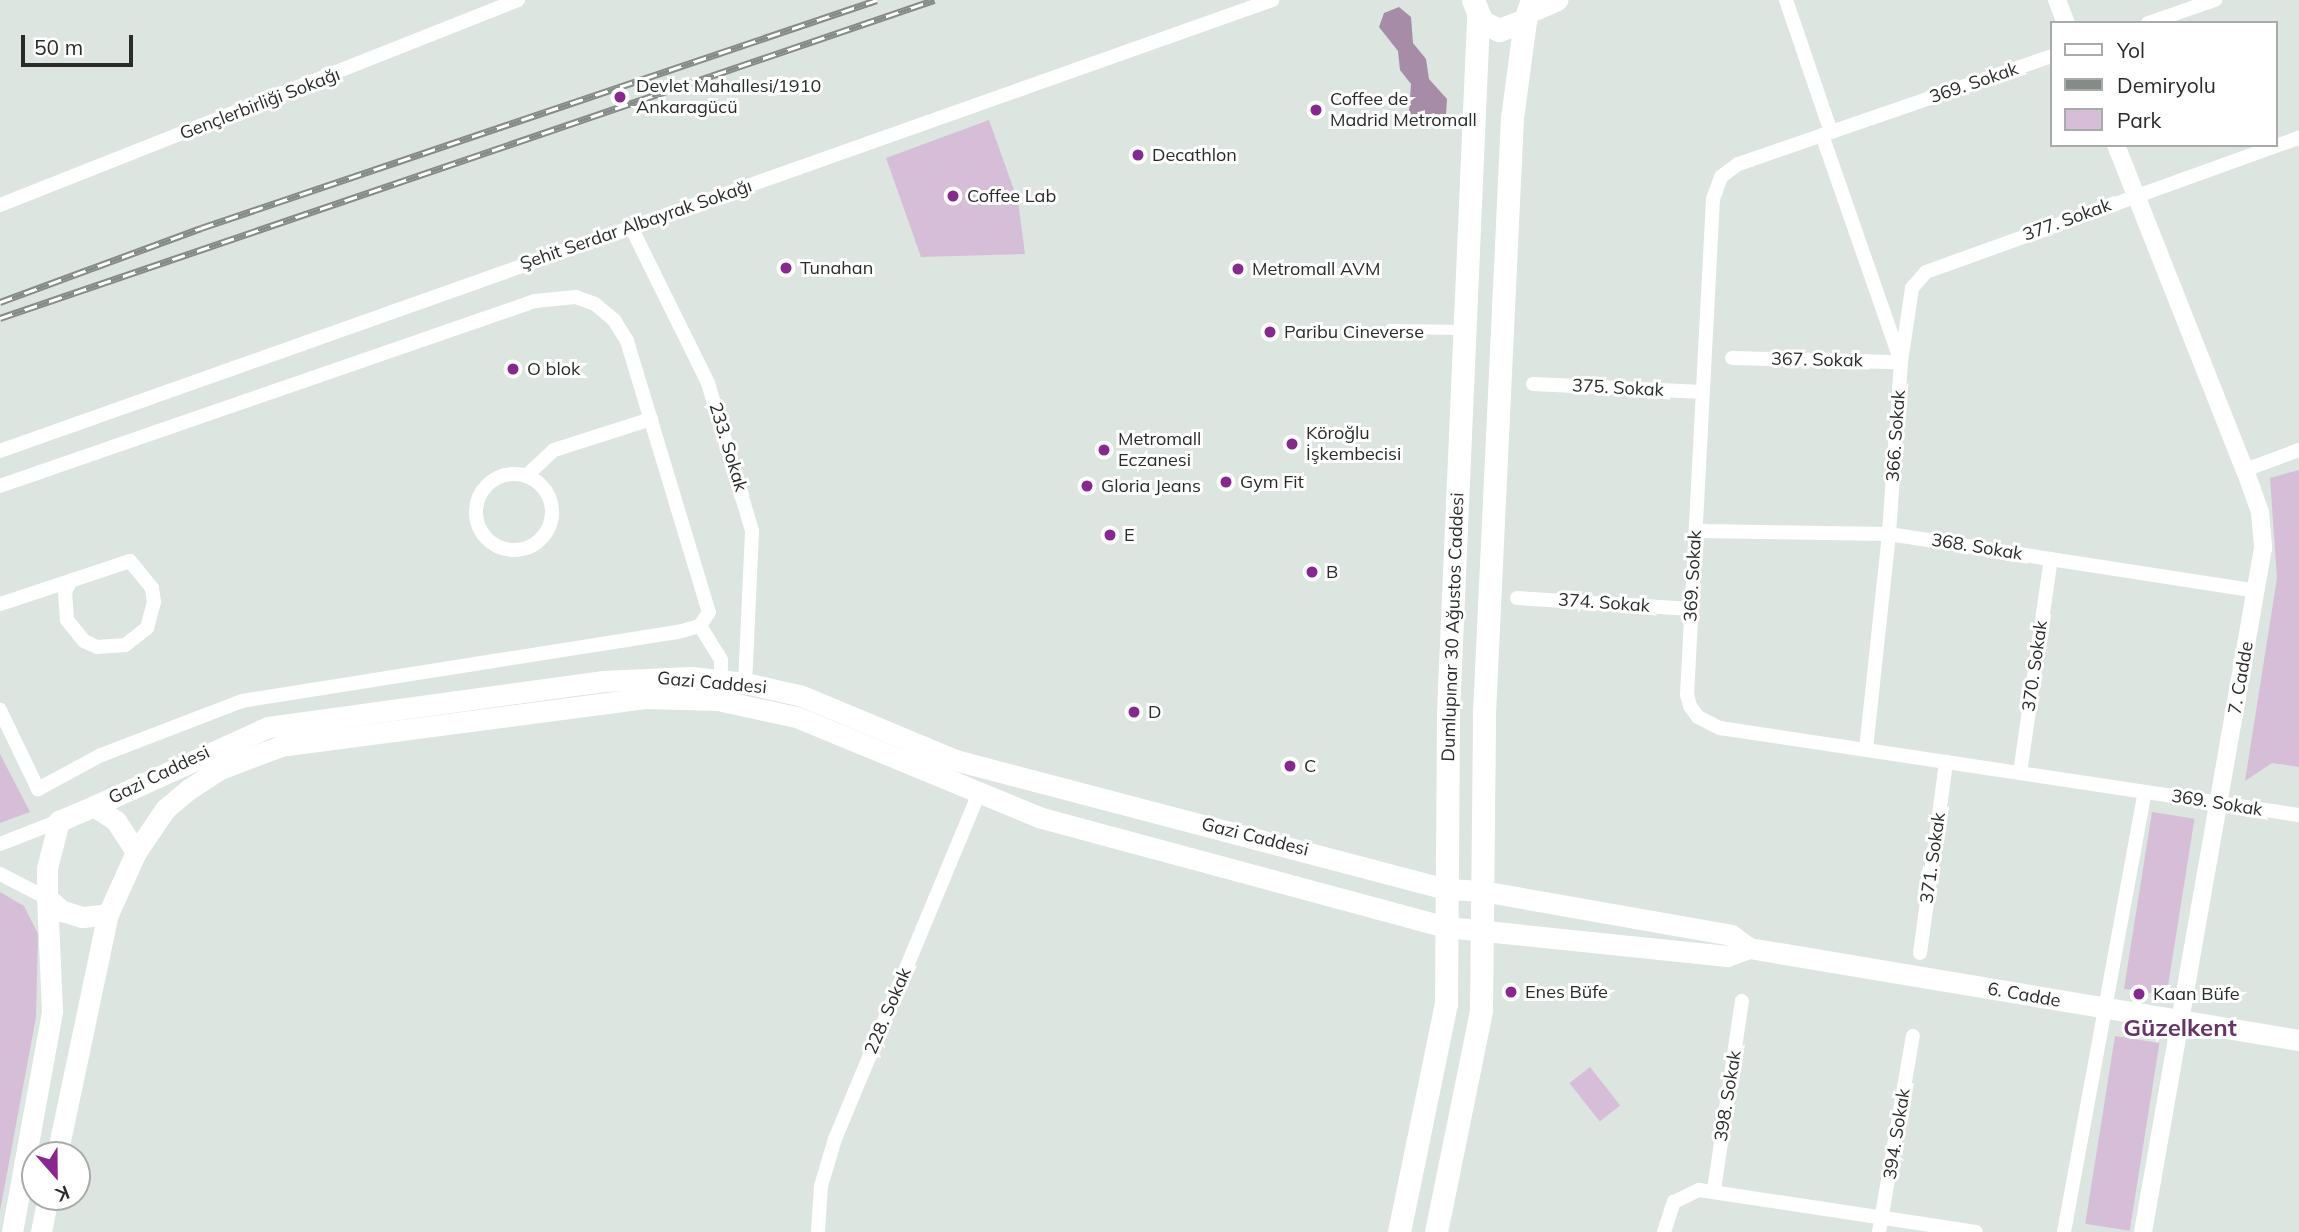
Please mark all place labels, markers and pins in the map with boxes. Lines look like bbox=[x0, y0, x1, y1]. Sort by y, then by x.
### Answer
place label: Devlet Mahallesi/1910 Ankaragücü bbox=[636, 76, 821, 119]
marker: Devlet Mahallesi/1910 Ankaragücü bbox=[610, 87, 630, 107]
place label: Coffee de Madrid Metromall bbox=[1330, 89, 1477, 132]
marker: Coffee de Madrid Metromall bbox=[1308, 102, 1324, 118]
place label: Decathlon bbox=[1152, 144, 1237, 166]
marker: Decathlon bbox=[1130, 147, 1146, 163]
place label: Coffee Lab bbox=[967, 185, 1056, 207]
marker: Coffee Lab bbox=[945, 188, 961, 204]
place label: Tunahan bbox=[800, 257, 873, 279]
place label: Metromall AVM bbox=[1252, 258, 1380, 280]
marker: Tunahan bbox=[778, 260, 794, 276]
marker: Metromall AVM bbox=[1230, 261, 1246, 277]
place label: Paribu Cineverse bbox=[1284, 321, 1424, 343]
marker: Paribu Cineverse bbox=[1262, 324, 1278, 340]
place label: O blok bbox=[527, 358, 580, 380]
marker: O blok bbox=[505, 361, 521, 377]
place label: Köroğlu İşkembecisi bbox=[1306, 423, 1401, 466]
place label: Metromall Eczanesi bbox=[1118, 429, 1201, 472]
marker: Köroğlu İşkembecisi bbox=[1284, 436, 1300, 452]
marker: Metromall Eczanesi bbox=[1096, 442, 1112, 458]
place label: Gym Fit bbox=[1240, 471, 1304, 493]
marker: Gym Fit bbox=[1218, 474, 1234, 490]
place label: Gloria Jeans bbox=[1101, 475, 1201, 497]
marker: Gloria Jeans bbox=[1079, 478, 1095, 494]
place label: E bbox=[1124, 524, 1135, 546]
marker: E bbox=[1102, 527, 1118, 543]
place label: B bbox=[1326, 561, 1338, 583]
marker: B bbox=[1304, 564, 1320, 580]
place label: D bbox=[1148, 701, 1161, 723]
marker: D bbox=[1126, 704, 1142, 720]
place label: C bbox=[1304, 755, 1316, 777]
marker: C bbox=[1282, 758, 1298, 774]
place label: Enes Büfe bbox=[1525, 981, 1608, 1003]
place label: Kaan Büfe bbox=[2153, 983, 2240, 1005]
marker: Enes Büfe bbox=[1503, 984, 1519, 1000]
marker: Kaan Büfe bbox=[2131, 986, 2147, 1002]

